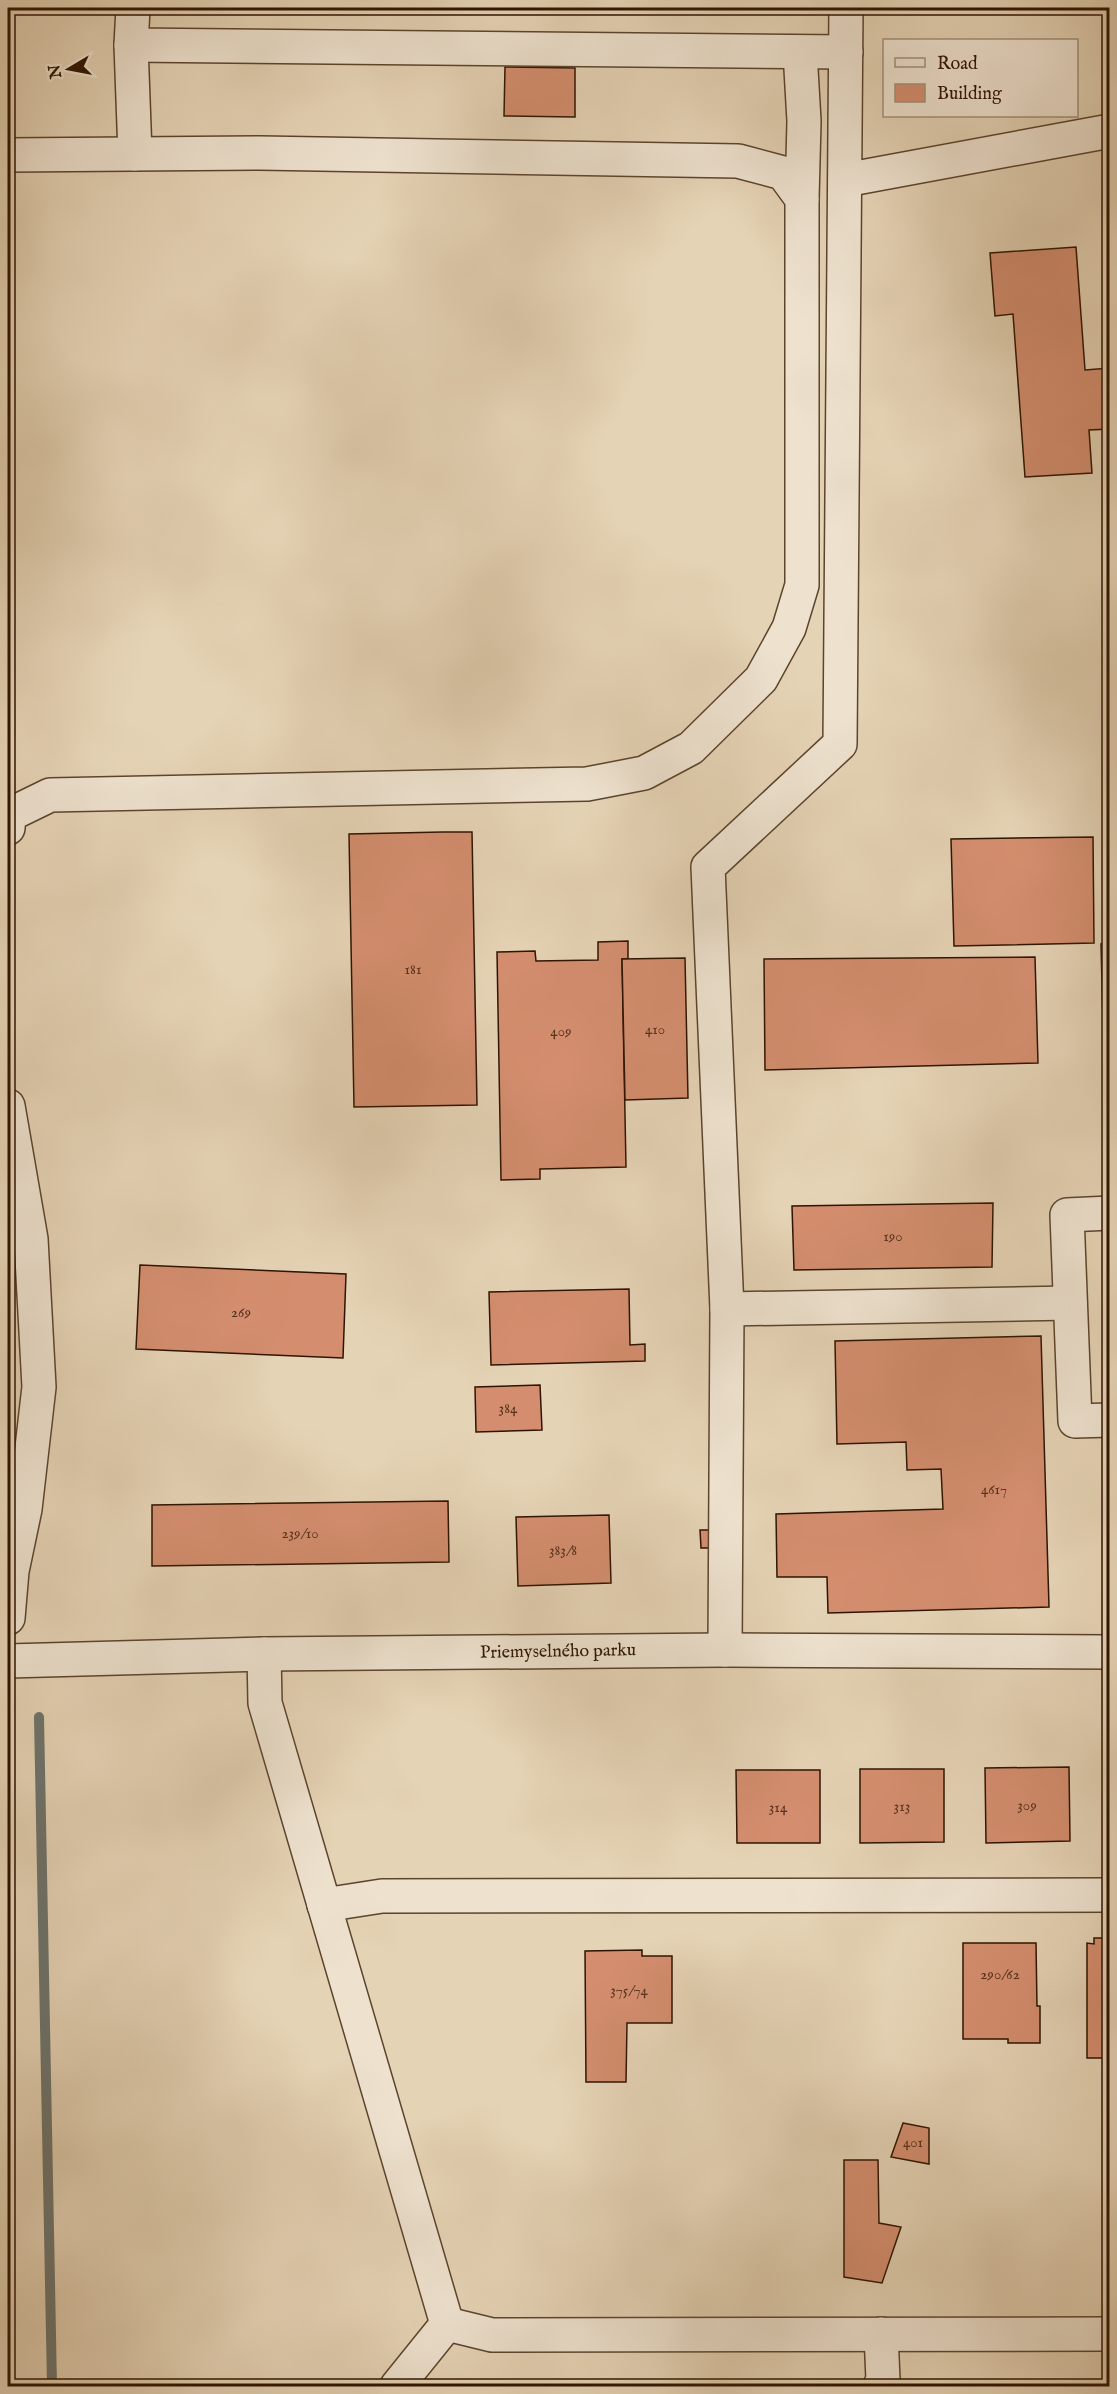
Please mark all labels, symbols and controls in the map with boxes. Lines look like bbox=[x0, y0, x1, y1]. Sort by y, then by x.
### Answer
north arrow bbox=[39, 39, 99, 99]
legend bbox=[883, 39, 1078, 117]
text: Road bbox=[937, 53, 978, 76]
text: N bbox=[45, 63, 67, 81]
text: Building bbox=[937, 83, 1002, 106]
house number: 181 bbox=[404, 960, 422, 979]
house number: 410 bbox=[645, 1020, 665, 1039]
house number: 409 bbox=[550, 1022, 572, 1041]
house number: 190 bbox=[883, 1227, 903, 1246]
house number: 269 bbox=[231, 1303, 251, 1322]
house number: 384 bbox=[499, 1399, 518, 1418]
house number: 4617 bbox=[981, 1480, 1007, 1499]
house number: 239/10 bbox=[281, 1524, 319, 1543]
house number: 383/8 bbox=[549, 1541, 577, 1560]
street label: Priemyselného parku bbox=[480, 1639, 636, 1665]
house number: 309 bbox=[1017, 1796, 1037, 1815]
house number: 313 bbox=[894, 1797, 910, 1816]
house number: 314 bbox=[769, 1798, 788, 1817]
house number: 290/62 bbox=[980, 1965, 1020, 1984]
house number: 375/74 bbox=[610, 1981, 648, 2000]
house number: 401 bbox=[903, 2133, 923, 2152]

